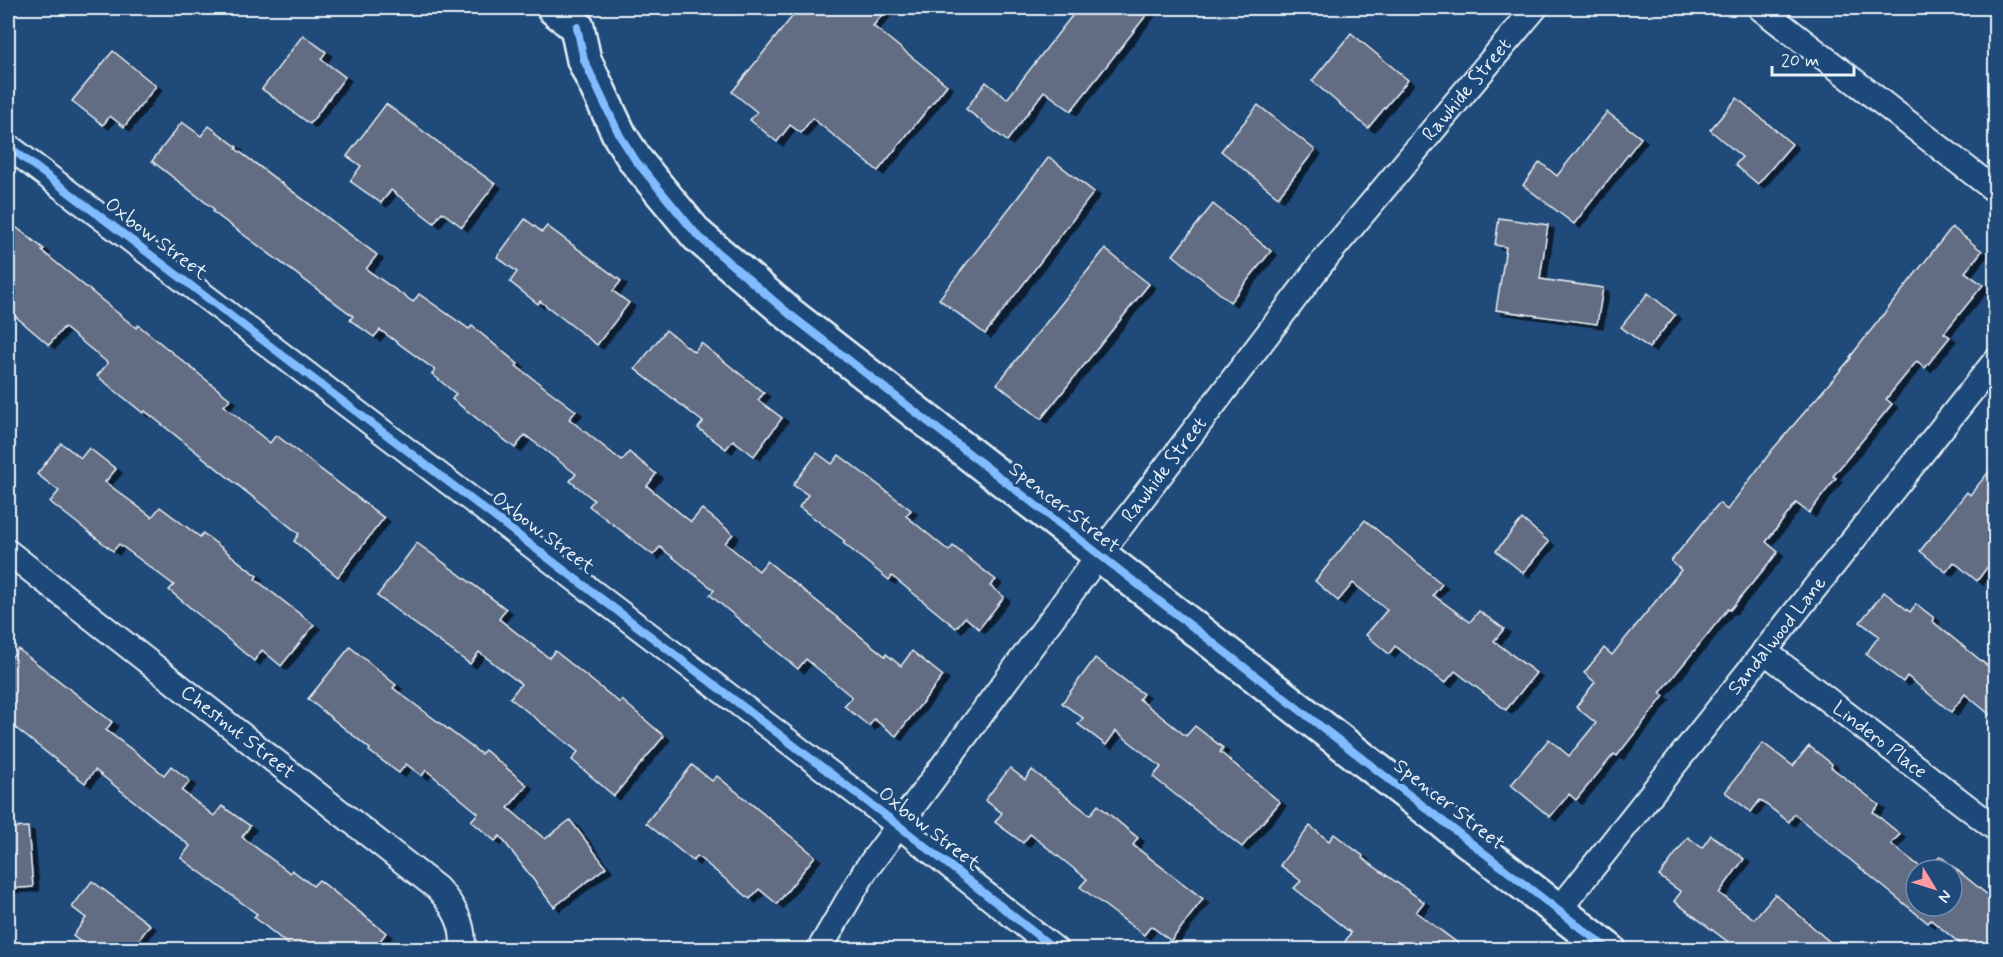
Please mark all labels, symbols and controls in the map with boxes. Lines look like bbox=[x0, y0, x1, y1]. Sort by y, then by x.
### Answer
street label: Rawhide Street bbox=[1416, 32, 1518, 147]
scale bar bbox=[1772, 39, 1854, 77]
text: 20 m bbox=[1781, 49, 1819, 73]
street label: Oxbow Street bbox=[99, 191, 213, 287]
street label: Rawhide Street bbox=[1115, 411, 1213, 528]
street label: Spencer Street bbox=[1003, 456, 1125, 560]
street label: Oxbow Street bbox=[486, 485, 600, 581]
street label: Sandalwood Lane bbox=[1721, 570, 1833, 701]
street label: Chestnut Street bbox=[175, 679, 301, 785]
street label: Lindero Place bbox=[1827, 695, 1933, 785]
street label: Spencer Street bbox=[1388, 753, 1510, 857]
street label: Oxbow Street bbox=[872, 781, 986, 878]
north arrow bbox=[1904, 858, 1964, 918]
text: N bbox=[1933, 886, 1956, 907]

